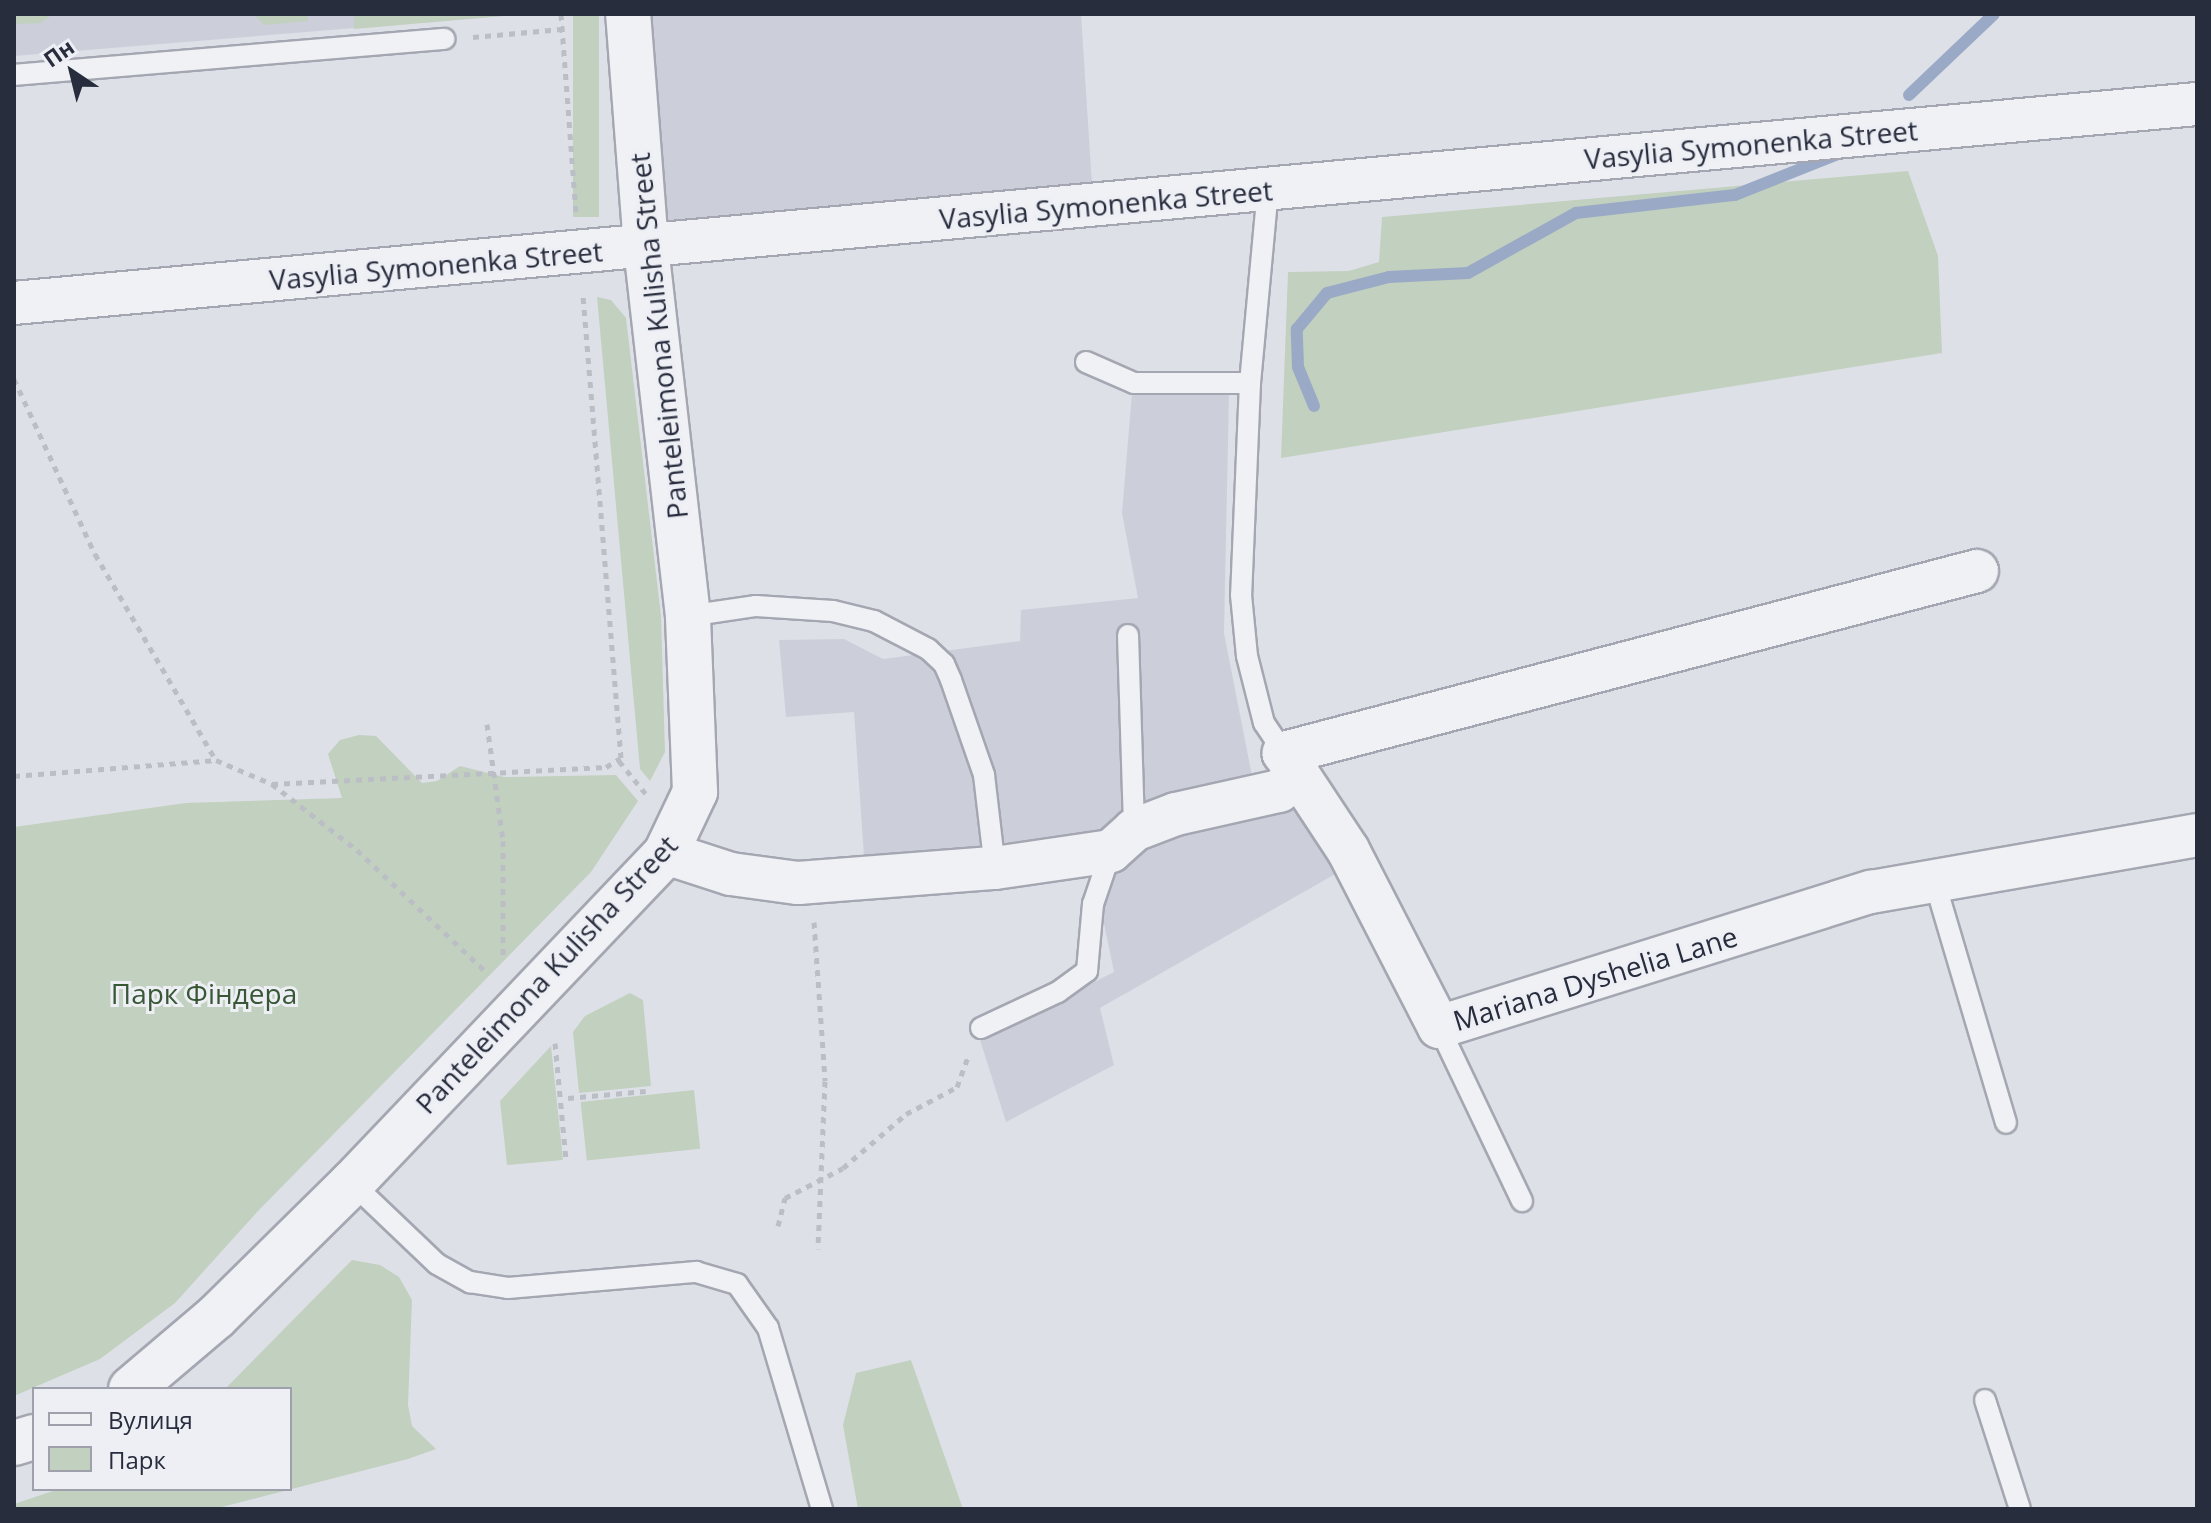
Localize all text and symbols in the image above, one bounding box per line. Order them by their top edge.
text: Пн [37,31,80,74]
north arrow [32,32,112,112]
street label: Vasylia Symonenka Street [1583,113,1919,175]
street label: Panteleimona Kulisha Street [622,151,694,521]
street label: Vasylia Symonenka Street [938,173,1274,235]
street label: Vasylia Symonenka Street [268,234,604,296]
street label: Panteleimona Kulisha Street [408,828,684,1120]
street label: Mariana Dyshelia Lane [1449,919,1741,1037]
park label: Парк Фіндера [111,976,297,1010]
legend [32,1387,292,1491]
text: Вулиця [108,1403,193,1436]
text: Парк [108,1443,166,1476]

